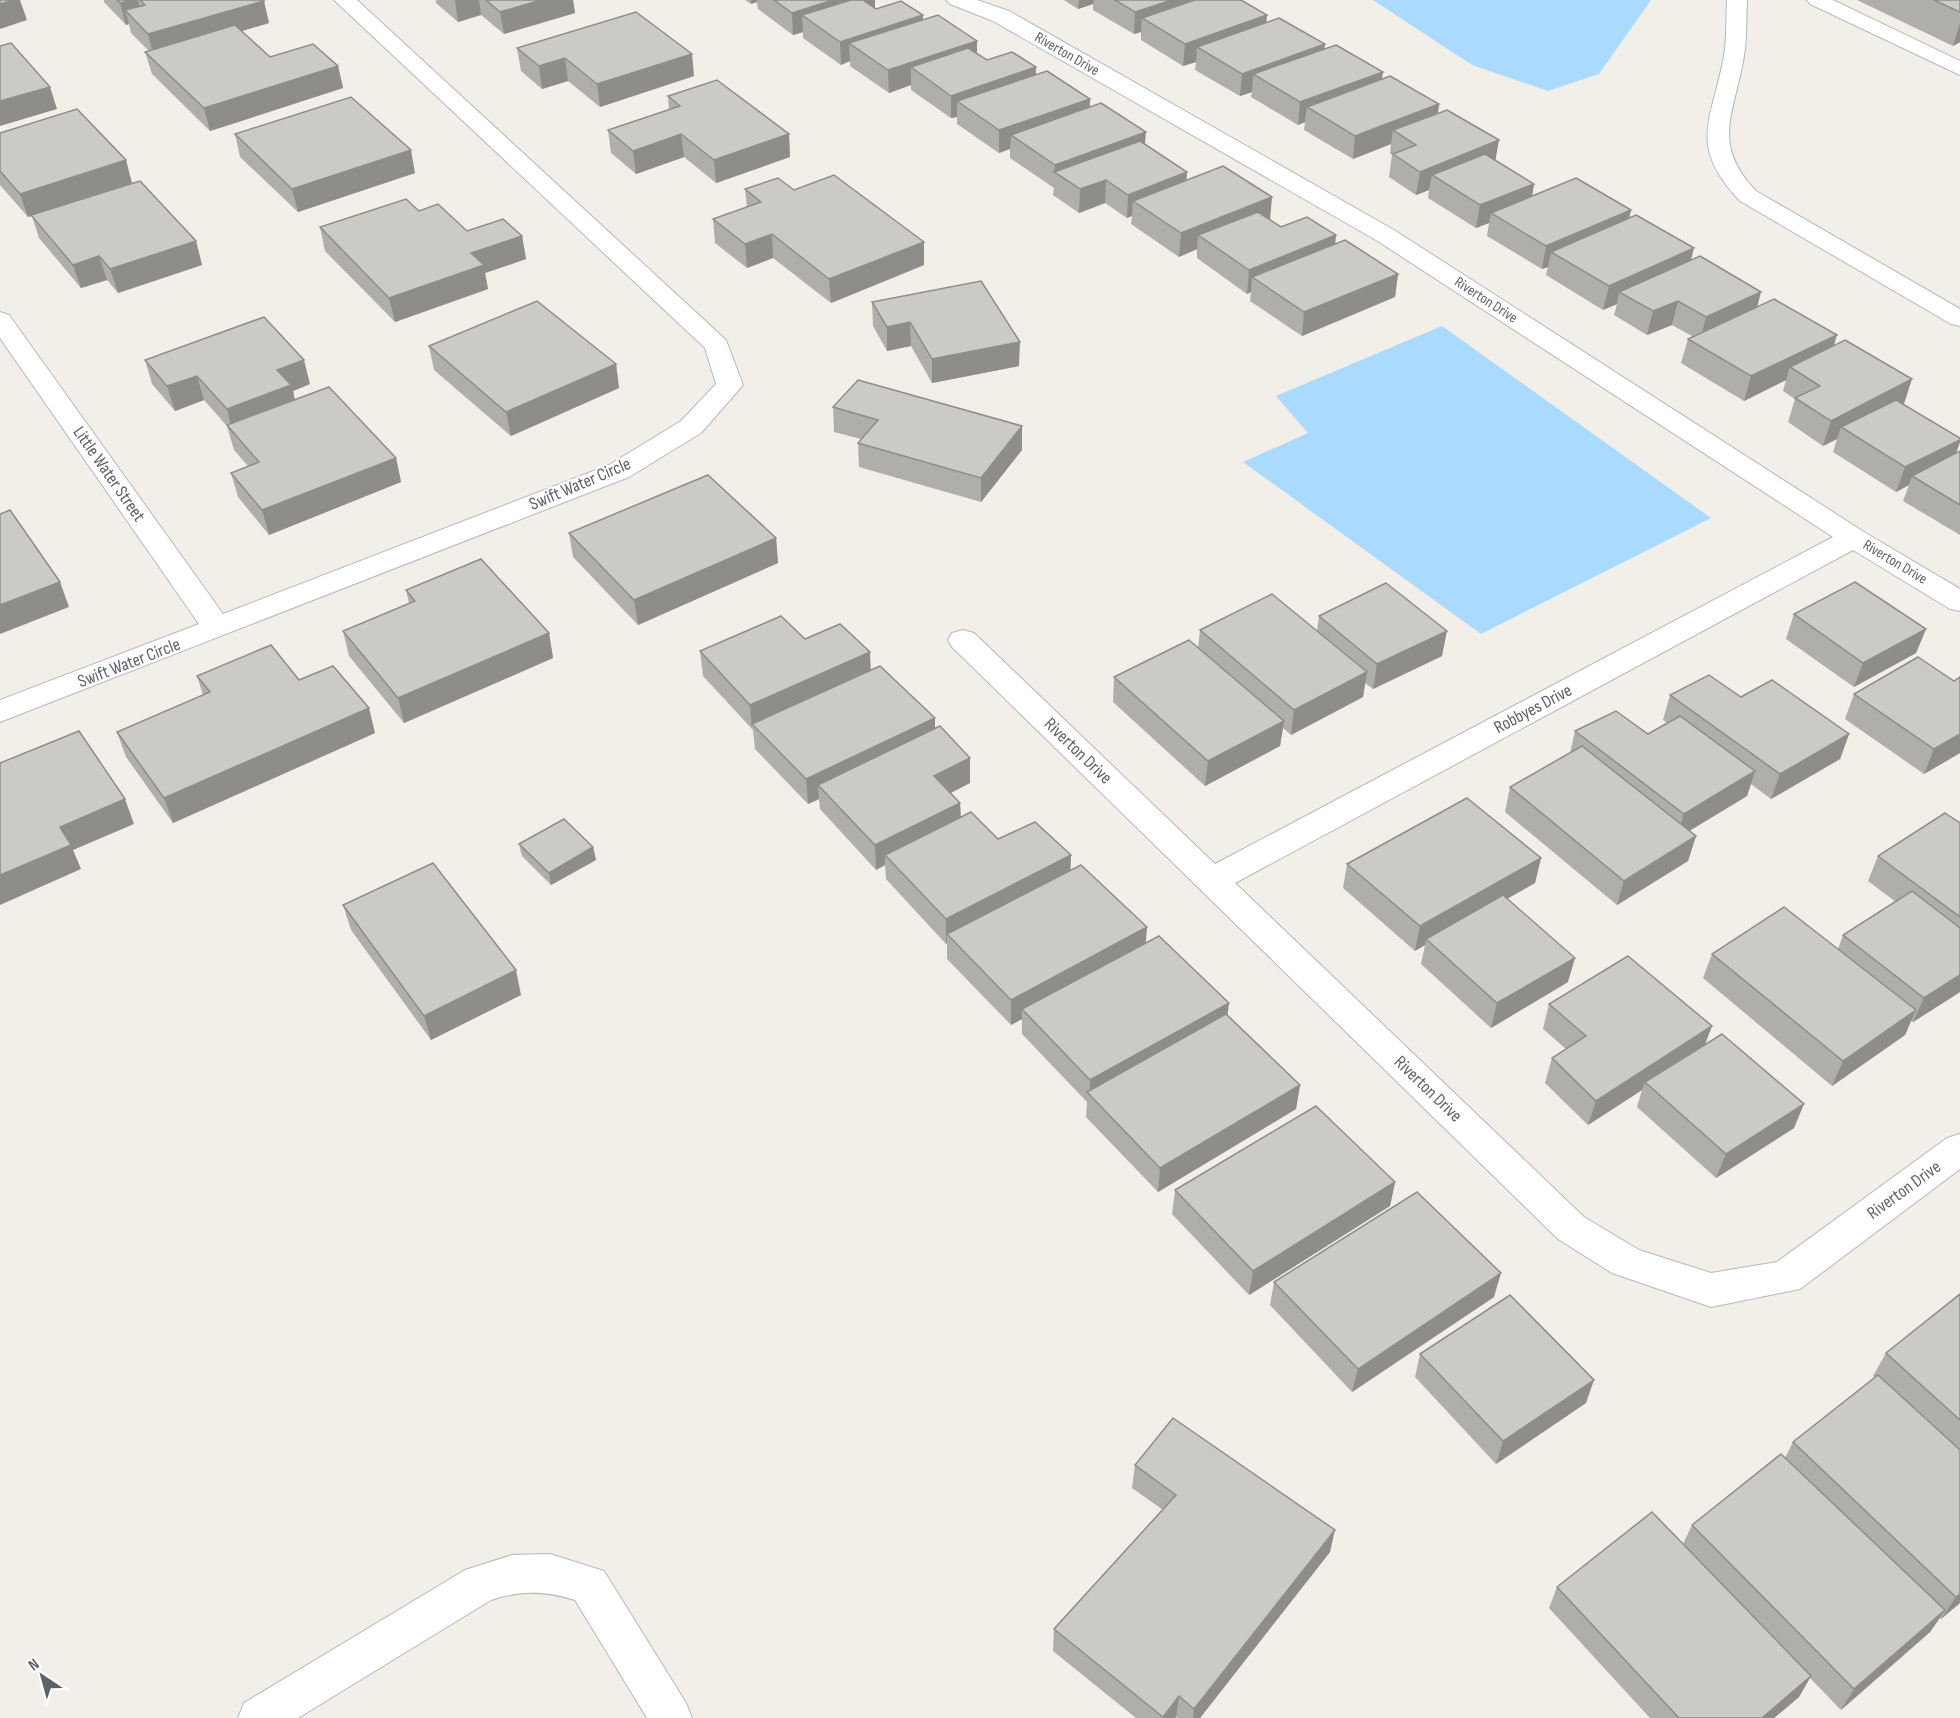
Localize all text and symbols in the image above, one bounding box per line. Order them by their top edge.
street label: Riverton Drive [1031,28,1103,80]
street label: Riverton Drive [1451,273,1521,327]
street label: Little Water Street [69,422,150,526]
street label: Swift Water Circle [526,453,634,515]
street label: Riverton Drive [1859,535,1931,589]
street label: Swift Water Circle [75,634,183,692]
street label: Robbyes Drive [1490,680,1576,738]
street label: Riverton Drive [1040,714,1116,788]
street label: Riverton Drive [1390,1052,1466,1126]
street label: Riverton Drive [1863,1156,1945,1224]
north arrow [12,1646,72,1706]
text: N [25,1655,43,1675]

